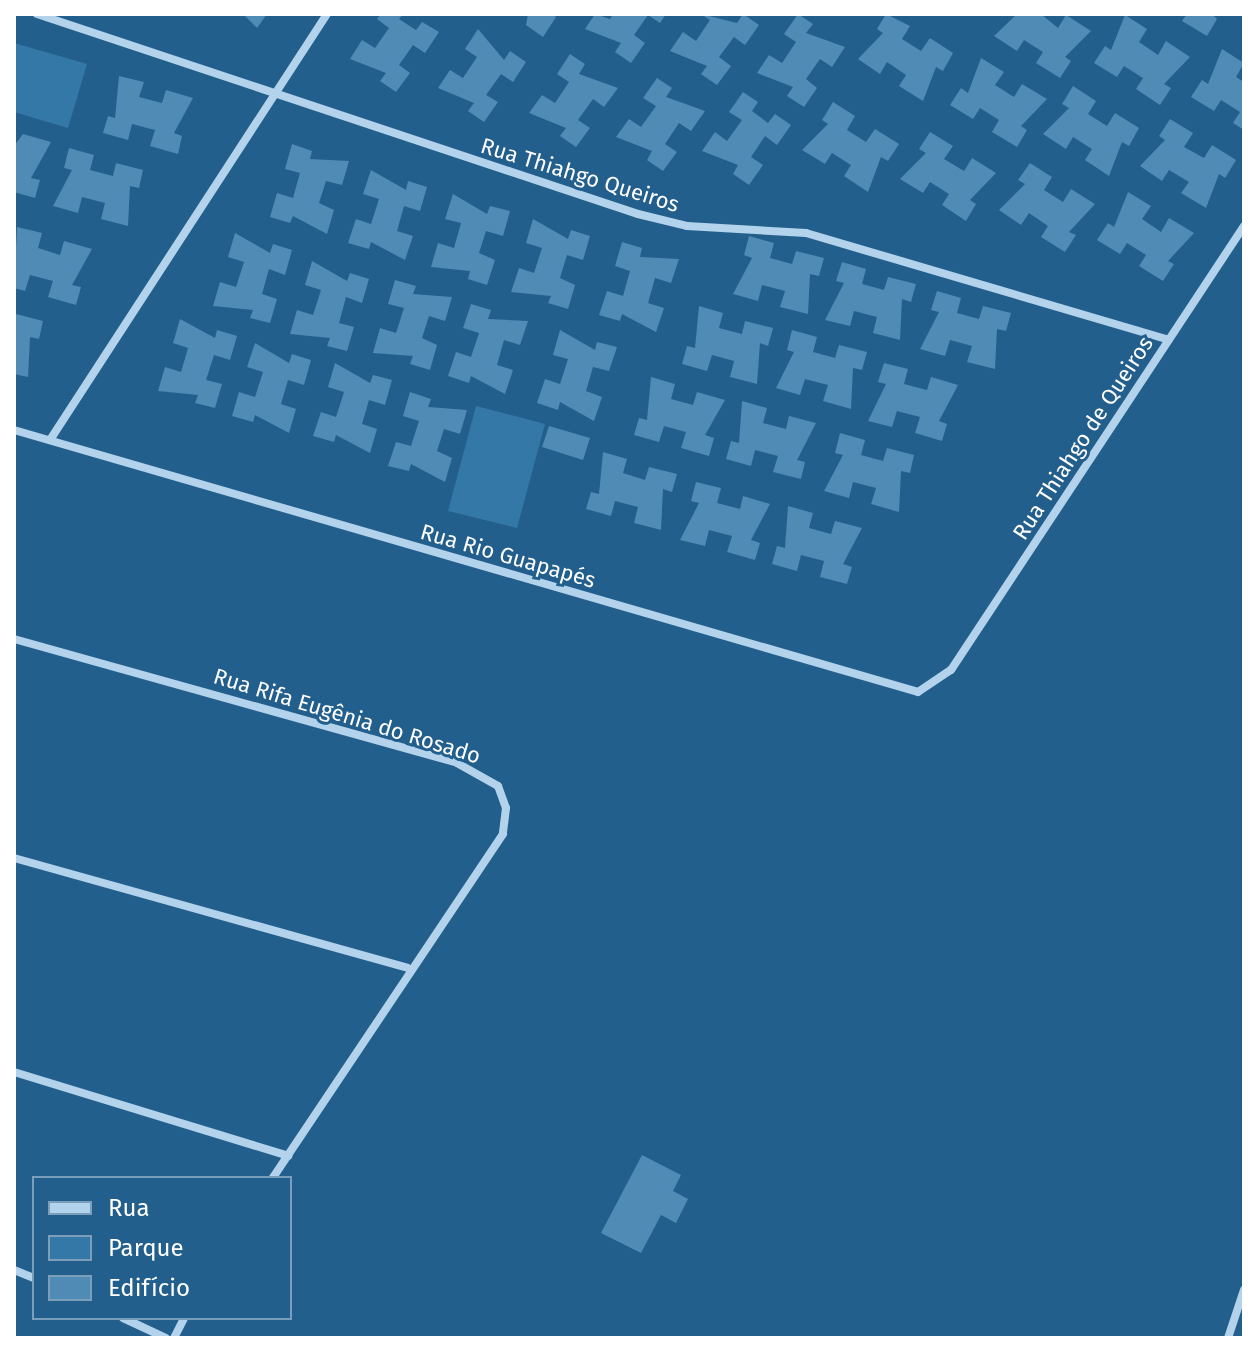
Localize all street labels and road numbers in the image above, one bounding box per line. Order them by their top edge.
street label: Rua Thiahgo Queiros [478,132,682,218]
street label: Rua Thiahgo de Queiros [1007,331,1159,545]
street label: Rua Rio Guapapés [417,518,599,594]
street label: Rua Rifa Eugênia do Rosado [210,663,484,769]

